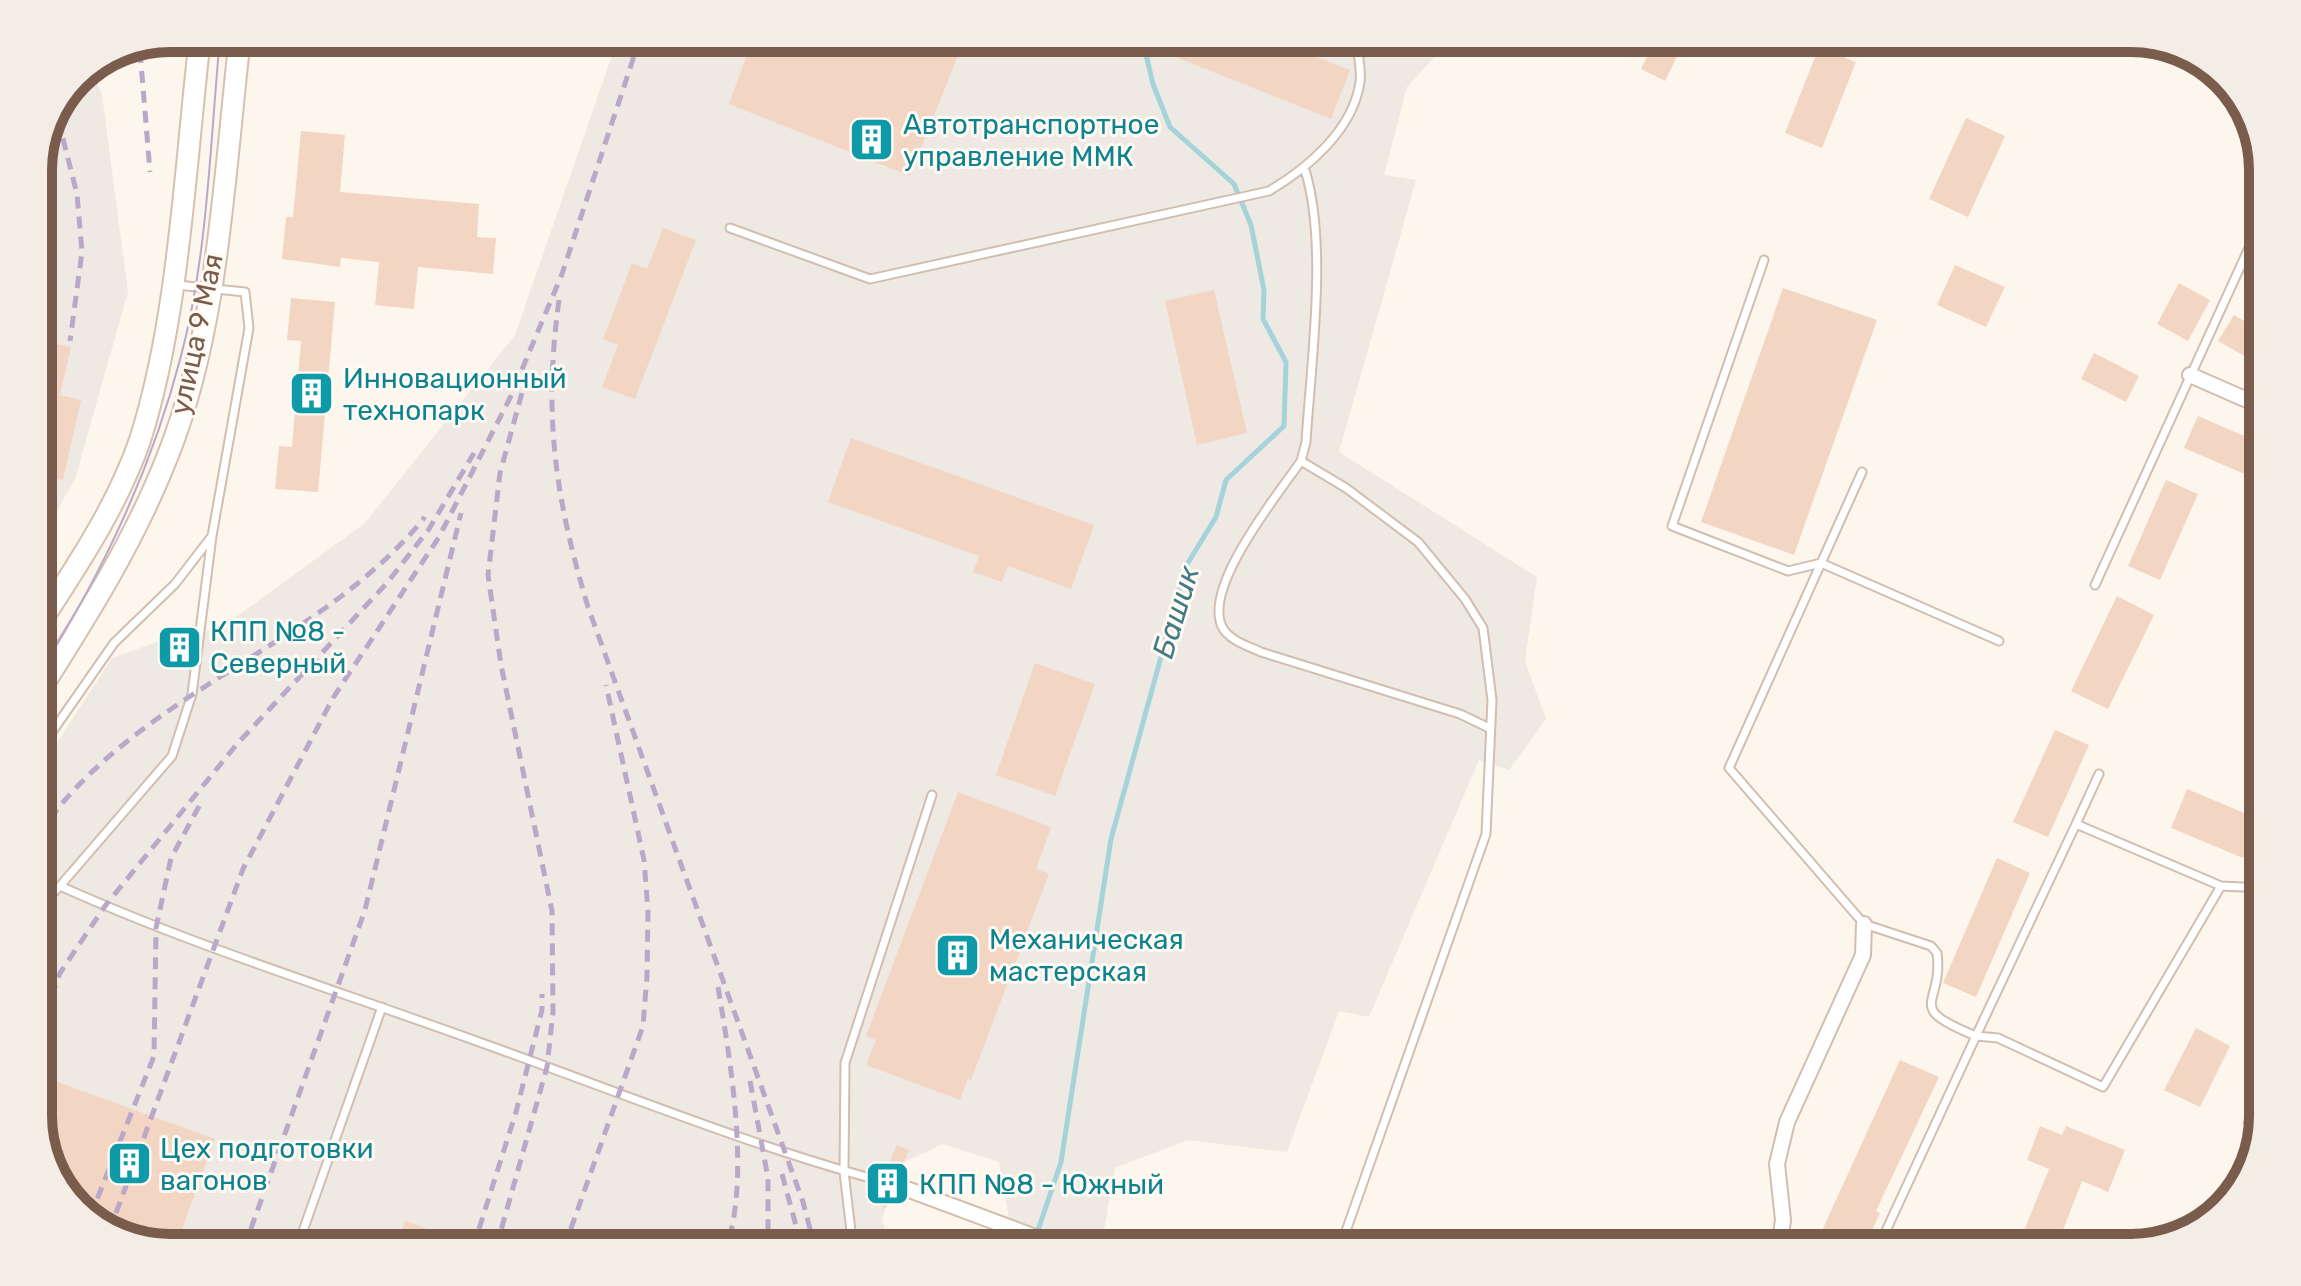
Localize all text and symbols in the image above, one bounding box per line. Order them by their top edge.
place label: Автотранспортное управление ММК [903,108,1159,173]
building icon: Автотранспортное управление ММК [848,116,896,164]
street label: улица 9 Мая [163,251,230,418]
place label: Инновационный технопарк [343,362,567,427]
building icon: Инновационный технопарк [288,370,336,418]
water label: Башик [1145,561,1207,662]
place label: КПП №8 - Северный [210,615,346,680]
building icon: КПП №8 - Северный [155,623,203,671]
place label: Механическая мастерская [989,923,1184,988]
building icon: Механическая мастерская [934,931,982,979]
place label: Цех подготовки вагонов [160,1132,374,1197]
building icon: Цех подготовки вагонов [105,1140,153,1188]
building icon: КПП №8 - Южный [864,1160,912,1208]
place label: КПП №8 - Южный [919,1168,1164,1201]

